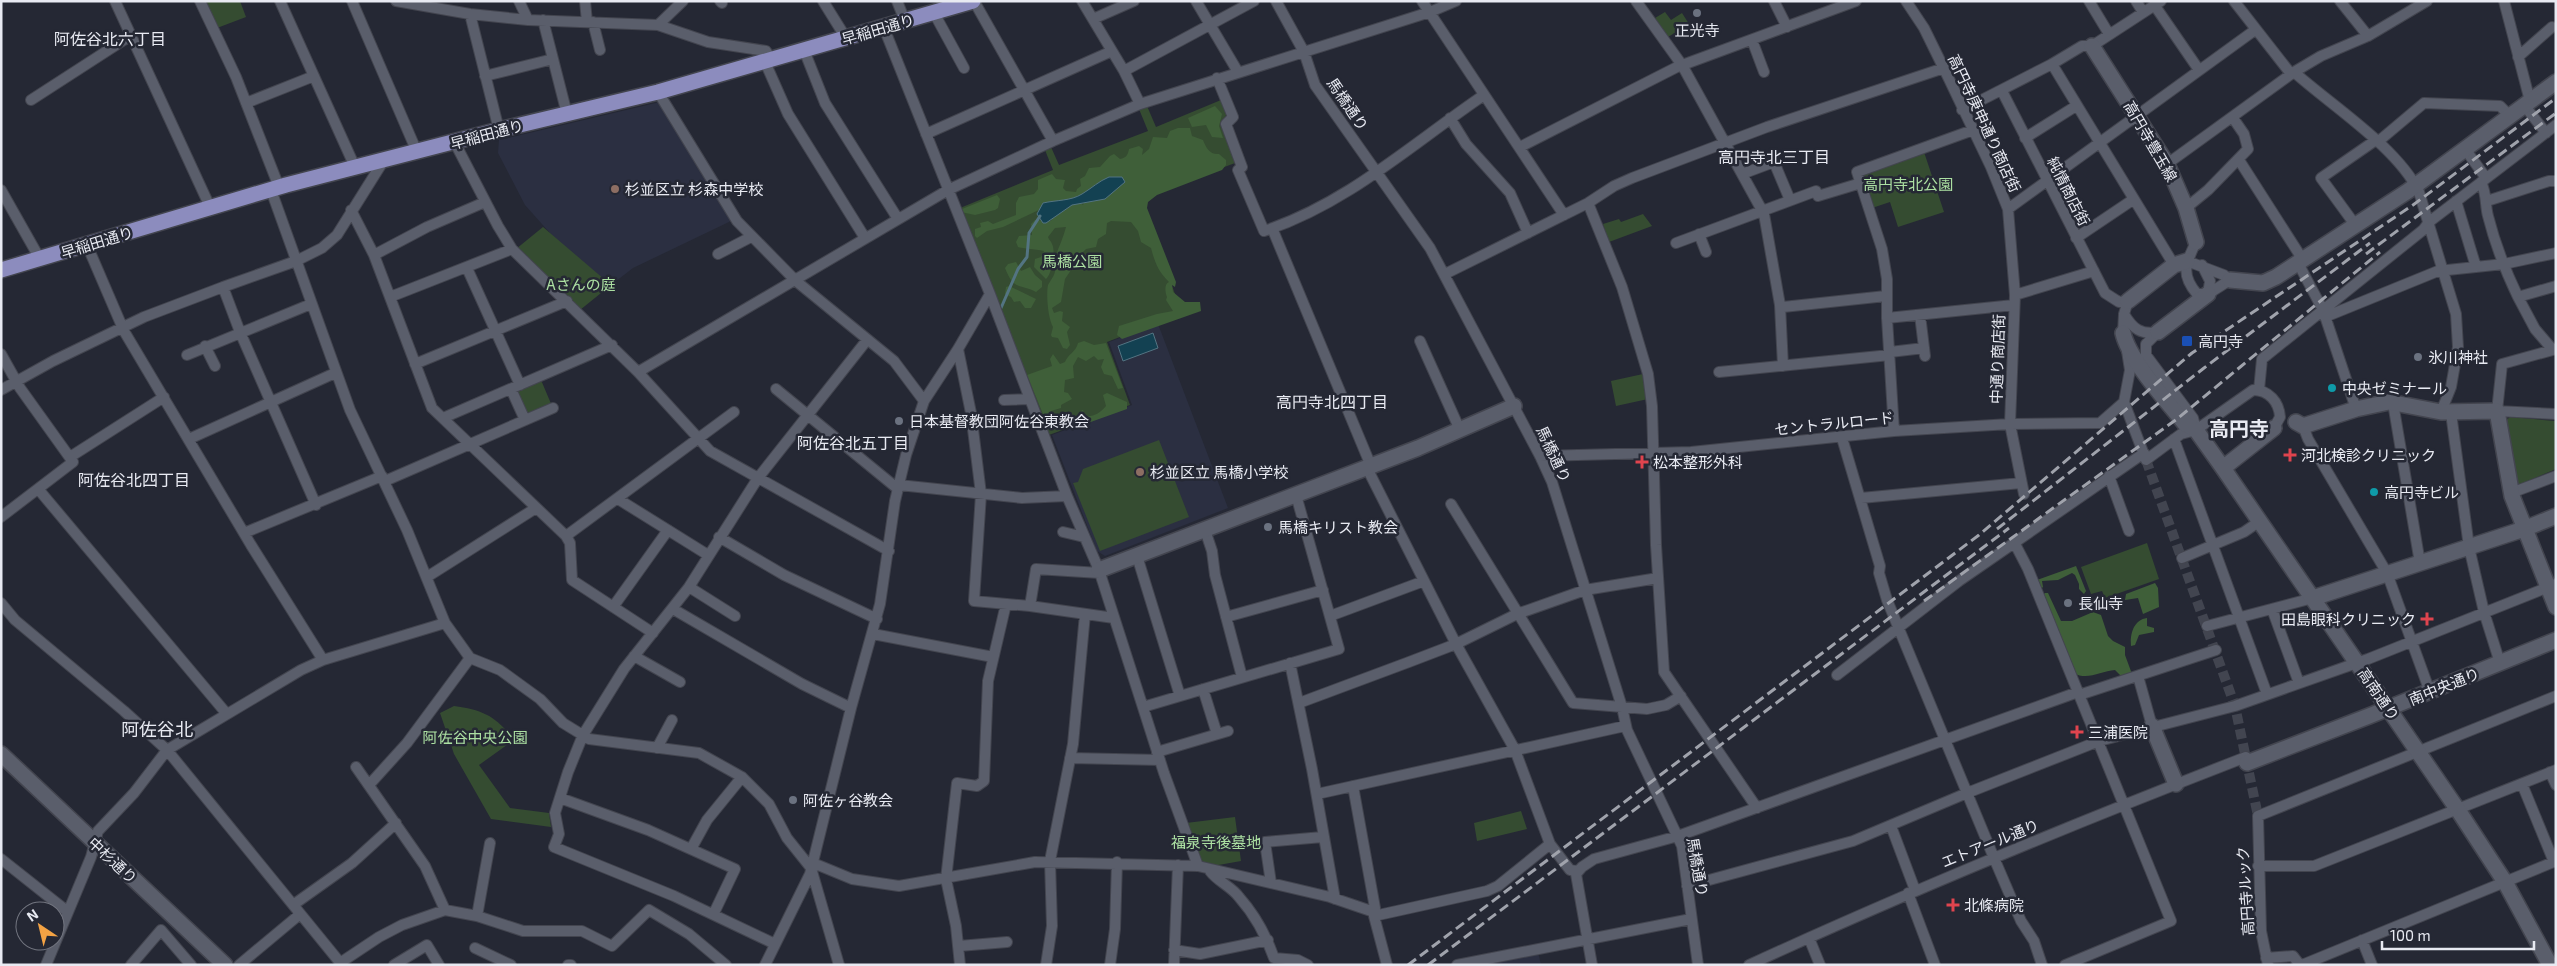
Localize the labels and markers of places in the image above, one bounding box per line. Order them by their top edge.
marker: 正光寺 [1691,7,1703,19]
place label: 正光寺 [1674,21,1720,39]
place label: 杉並区立 杉森中学校 [625,180,763,198]
marker: 杉並区立 杉森中学校 [609,183,621,195]
place label: 高円寺 [2198,332,2243,350]
marker: 高円寺 [2180,334,2194,348]
place label: 氷川神社 [2428,348,2488,366]
marker: 氷川神社 [2412,351,2424,363]
place label: 中央ゼミナール [2342,379,2447,397]
marker: 中央ゼミナール [2326,382,2338,394]
place label: 日本基督教団阿佐谷東教会 [909,412,1089,430]
marker: 日本基督教団阿佐谷東教会 [893,415,905,427]
place label: 河北検診クリニック [2301,446,2436,464]
marker: 河北検診クリニック [2283,448,2297,462]
place label: 松本整形外科 [1653,453,1743,471]
marker: 松本整形外科 [1635,455,1649,469]
place label: 杉並区立 馬橋小学校 [1150,463,1288,481]
marker: 杉並区立 馬橋小学校 [1134,466,1146,478]
place label: 高円寺ビル [2384,483,2459,501]
marker: 高円寺ビル [2368,486,2380,498]
place label: 馬橋キリスト教会 [1278,518,1398,536]
marker: 馬橋キリスト教会 [1262,521,1274,533]
place label: 長仙寺 [2078,594,2123,612]
marker: 長仙寺 [2062,597,2074,609]
place label: 田島眼科クリニック [2281,610,2416,628]
marker: 田島眼科クリニック [2420,612,2434,626]
place label: 三浦医院 [2088,723,2148,741]
marker: 三浦医院 [2070,725,2084,739]
place label: 阿佐ヶ谷教会 [803,791,893,809]
marker: 阿佐ヶ谷教会 [787,794,799,806]
place label: 北條病院 [1964,896,2024,914]
marker: 北條病院 [1946,898,1960,912]

